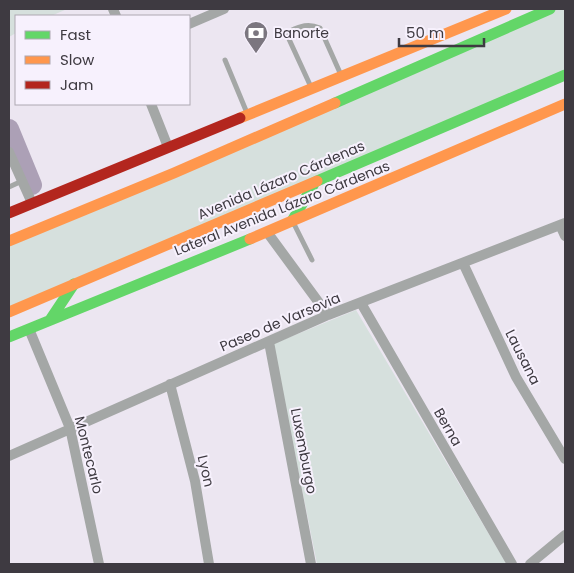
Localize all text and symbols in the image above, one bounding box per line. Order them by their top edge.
legend [15,15,190,105]
scale bar [399,15,484,47]
bank icon: Banorte [243,20,269,54]
text: 50 m [406,22,444,43]
place label: Banorte [274,23,329,43]
text: Fast [60,24,91,45]
text: Slow [60,49,95,70]
text: Jam [60,74,94,95]
street label: Avenida Lázaro Cárdenas [194,136,368,224]
street label: Lateral Avenida Lázaro Cárdenas [171,155,393,261]
street label: Paseo de Varsovia [217,288,343,356]
street label: Lausana [501,326,545,388]
street label: Berna [429,404,467,450]
street label: Luxemburgo [286,406,322,496]
street label: Montecarlo [70,414,108,496]
street label: Lyon [193,453,219,489]

